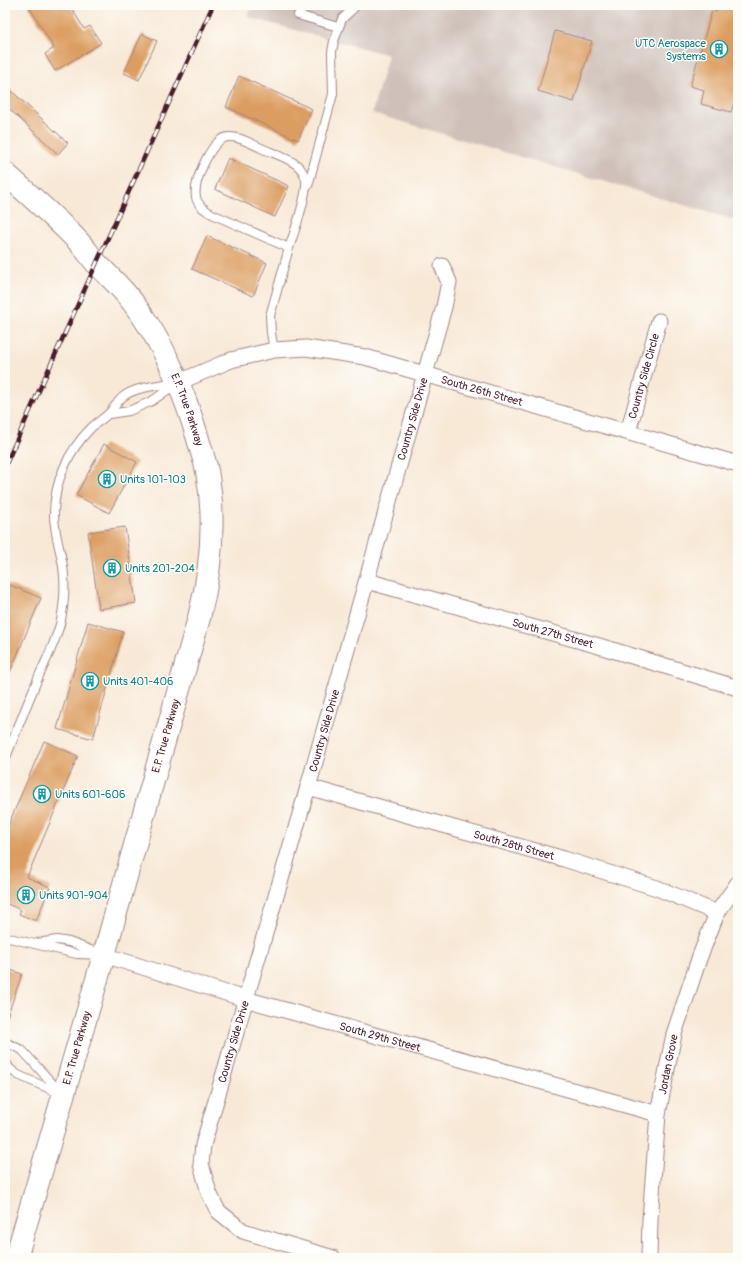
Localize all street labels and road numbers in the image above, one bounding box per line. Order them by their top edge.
street label: Country Side Circle [626,331,662,420]
street label: E.P. True Parkway [169,371,206,448]
street label: South 26th Street [440,373,525,409]
street label: Country Side Drive [394,376,430,462]
street label: South 27th Street [511,616,595,651]
street label: Country Side Drive [306,687,342,773]
street label: E.P. True Parkway [149,697,183,774]
street label: South 28th Street [472,827,556,863]
street label: Country Side Drive [215,998,252,1084]
street label: E.P. True Parkway [60,1009,94,1086]
street label: South 29th Street [338,1019,423,1054]
street label: Jordan Grove [656,1033,680,1096]

